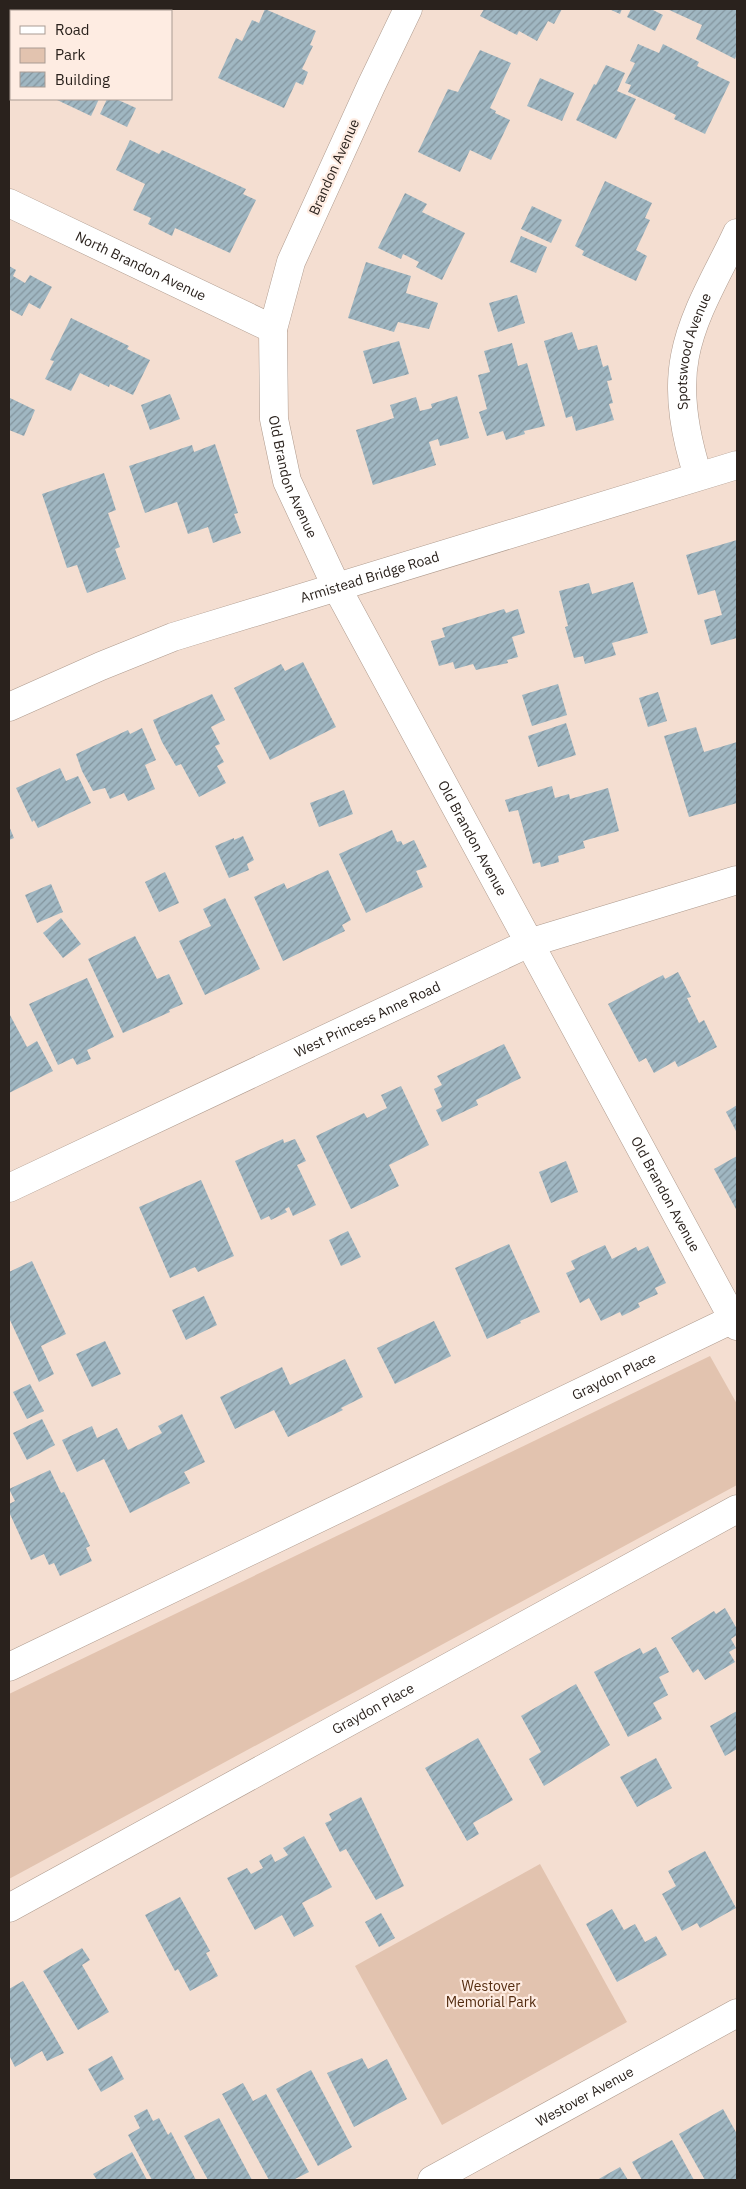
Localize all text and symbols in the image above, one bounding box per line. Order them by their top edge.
legend [10,10,172,100]
text: Road [55,20,90,39]
text: Park [55,45,85,64]
text: Building [55,70,110,89]
street label: Brandon Avenue [305,116,363,218]
street label: North Brandon Avenue [72,227,209,305]
street label: Spotswood Avenue [673,290,715,411]
street label: Old Brandon Avenue [264,414,321,541]
street label: Armistead Bridge Road [298,547,441,607]
street label: Old Brandon Avenue [434,777,511,899]
street label: West Princess Anne Road [291,977,443,1061]
street label: Old Brandon Avenue [627,1133,704,1255]
street label: Graydon Place [569,1348,659,1404]
street label: Graydon Place [329,1679,417,1738]
park label: Westover Memorial Park [446,1977,537,2011]
street label: Westover Avenue [533,2062,637,2130]

